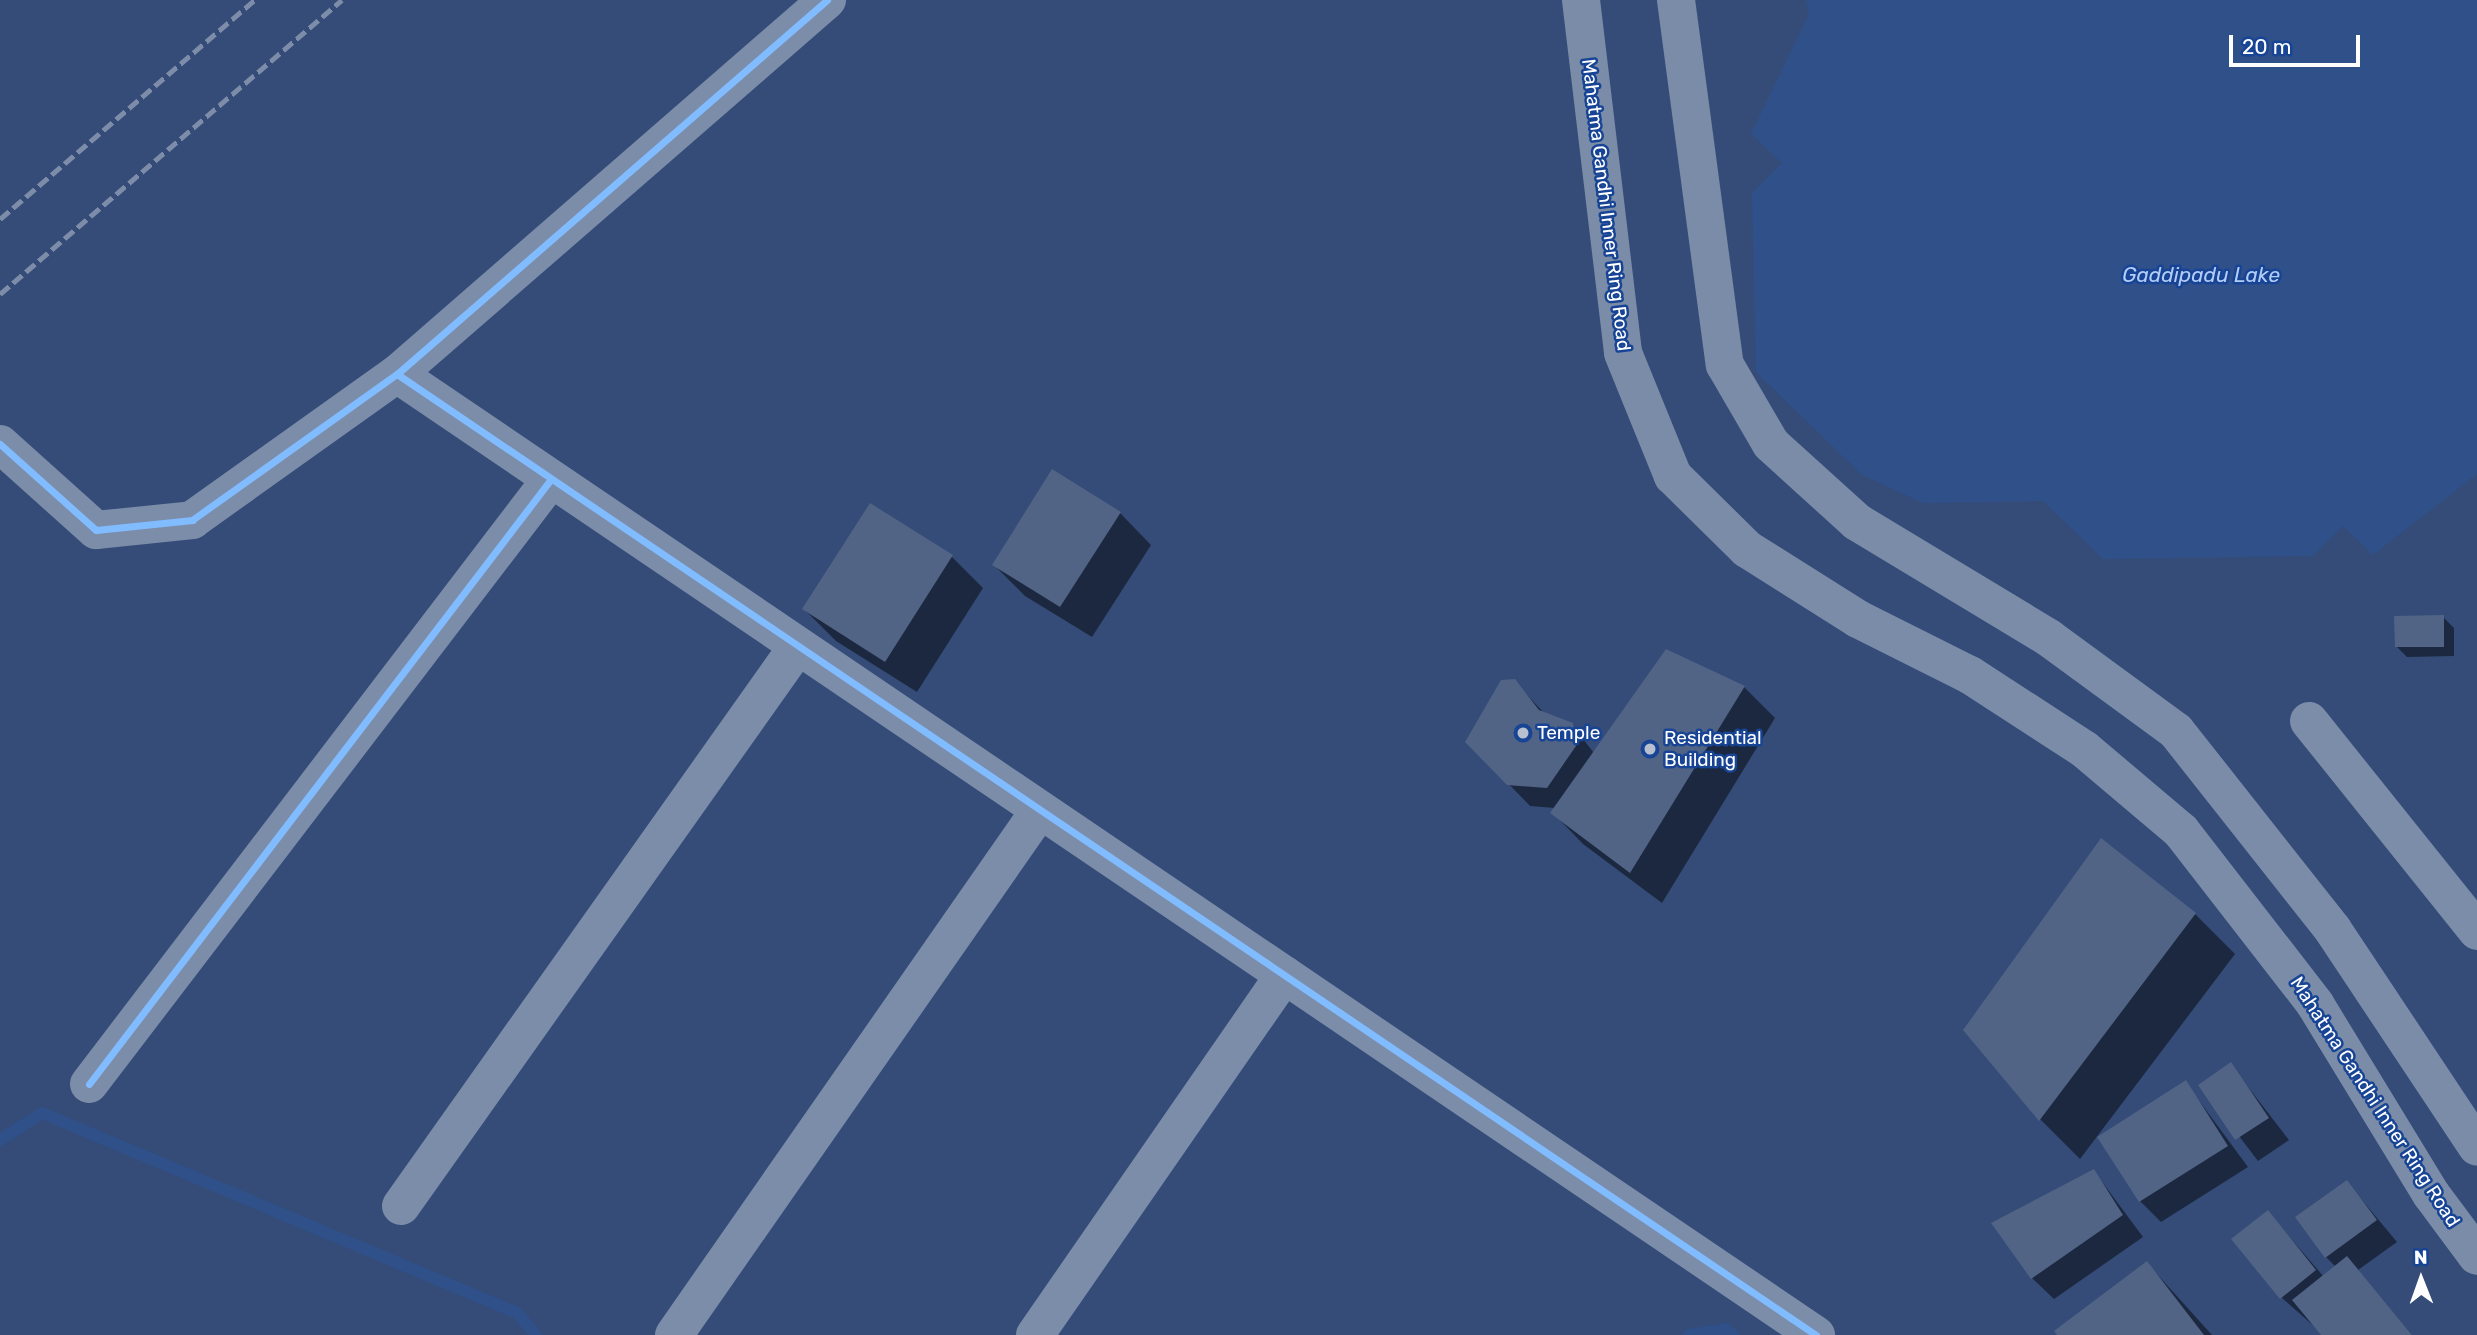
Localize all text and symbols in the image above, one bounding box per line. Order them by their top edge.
scale bar [2232,21,2363,65]
text: 20 m [2242,34,2291,59]
street label: Mahatma Gandhi Inner Ring Road [1577,58,1635,352]
water label: Gaddipadu Lake [2122,262,2280,288]
place label: Temple [1537,722,1600,744]
marker: Temple [1515,725,1531,741]
place label: Residential Building [1664,727,1762,771]
marker: Residential Building [1642,741,1658,757]
street label: Mahatma Gandhi Inner Ring Road [2285,972,2465,1232]
north arrow [2386,1244,2456,1314]
text: N [2414,1246,2428,1269]

